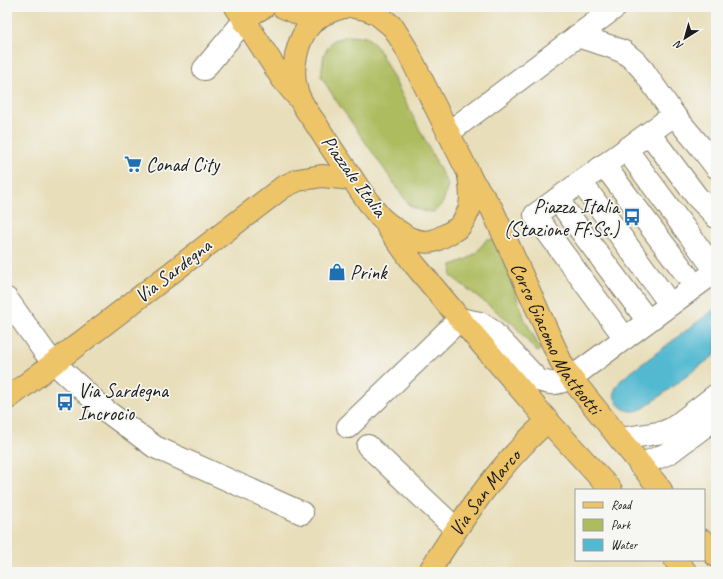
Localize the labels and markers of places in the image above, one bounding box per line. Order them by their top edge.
place label: Conad City [146,152,221,177]
supermarket icon: Conad City [123,154,143,174]
place label: Piazza Italia (Stazione Ff.Ss.) [504,194,621,242]
bus stop icon: Piazza Italia (Stazione Ff.Ss.) [622,207,642,227]
place label: Prink [350,260,388,285]
shop icon: Prink [327,262,347,282]
place label: Via Sardegna Incrocio [78,378,170,426]
bus stop icon: Via Sardegna Incrocio [55,392,75,412]

